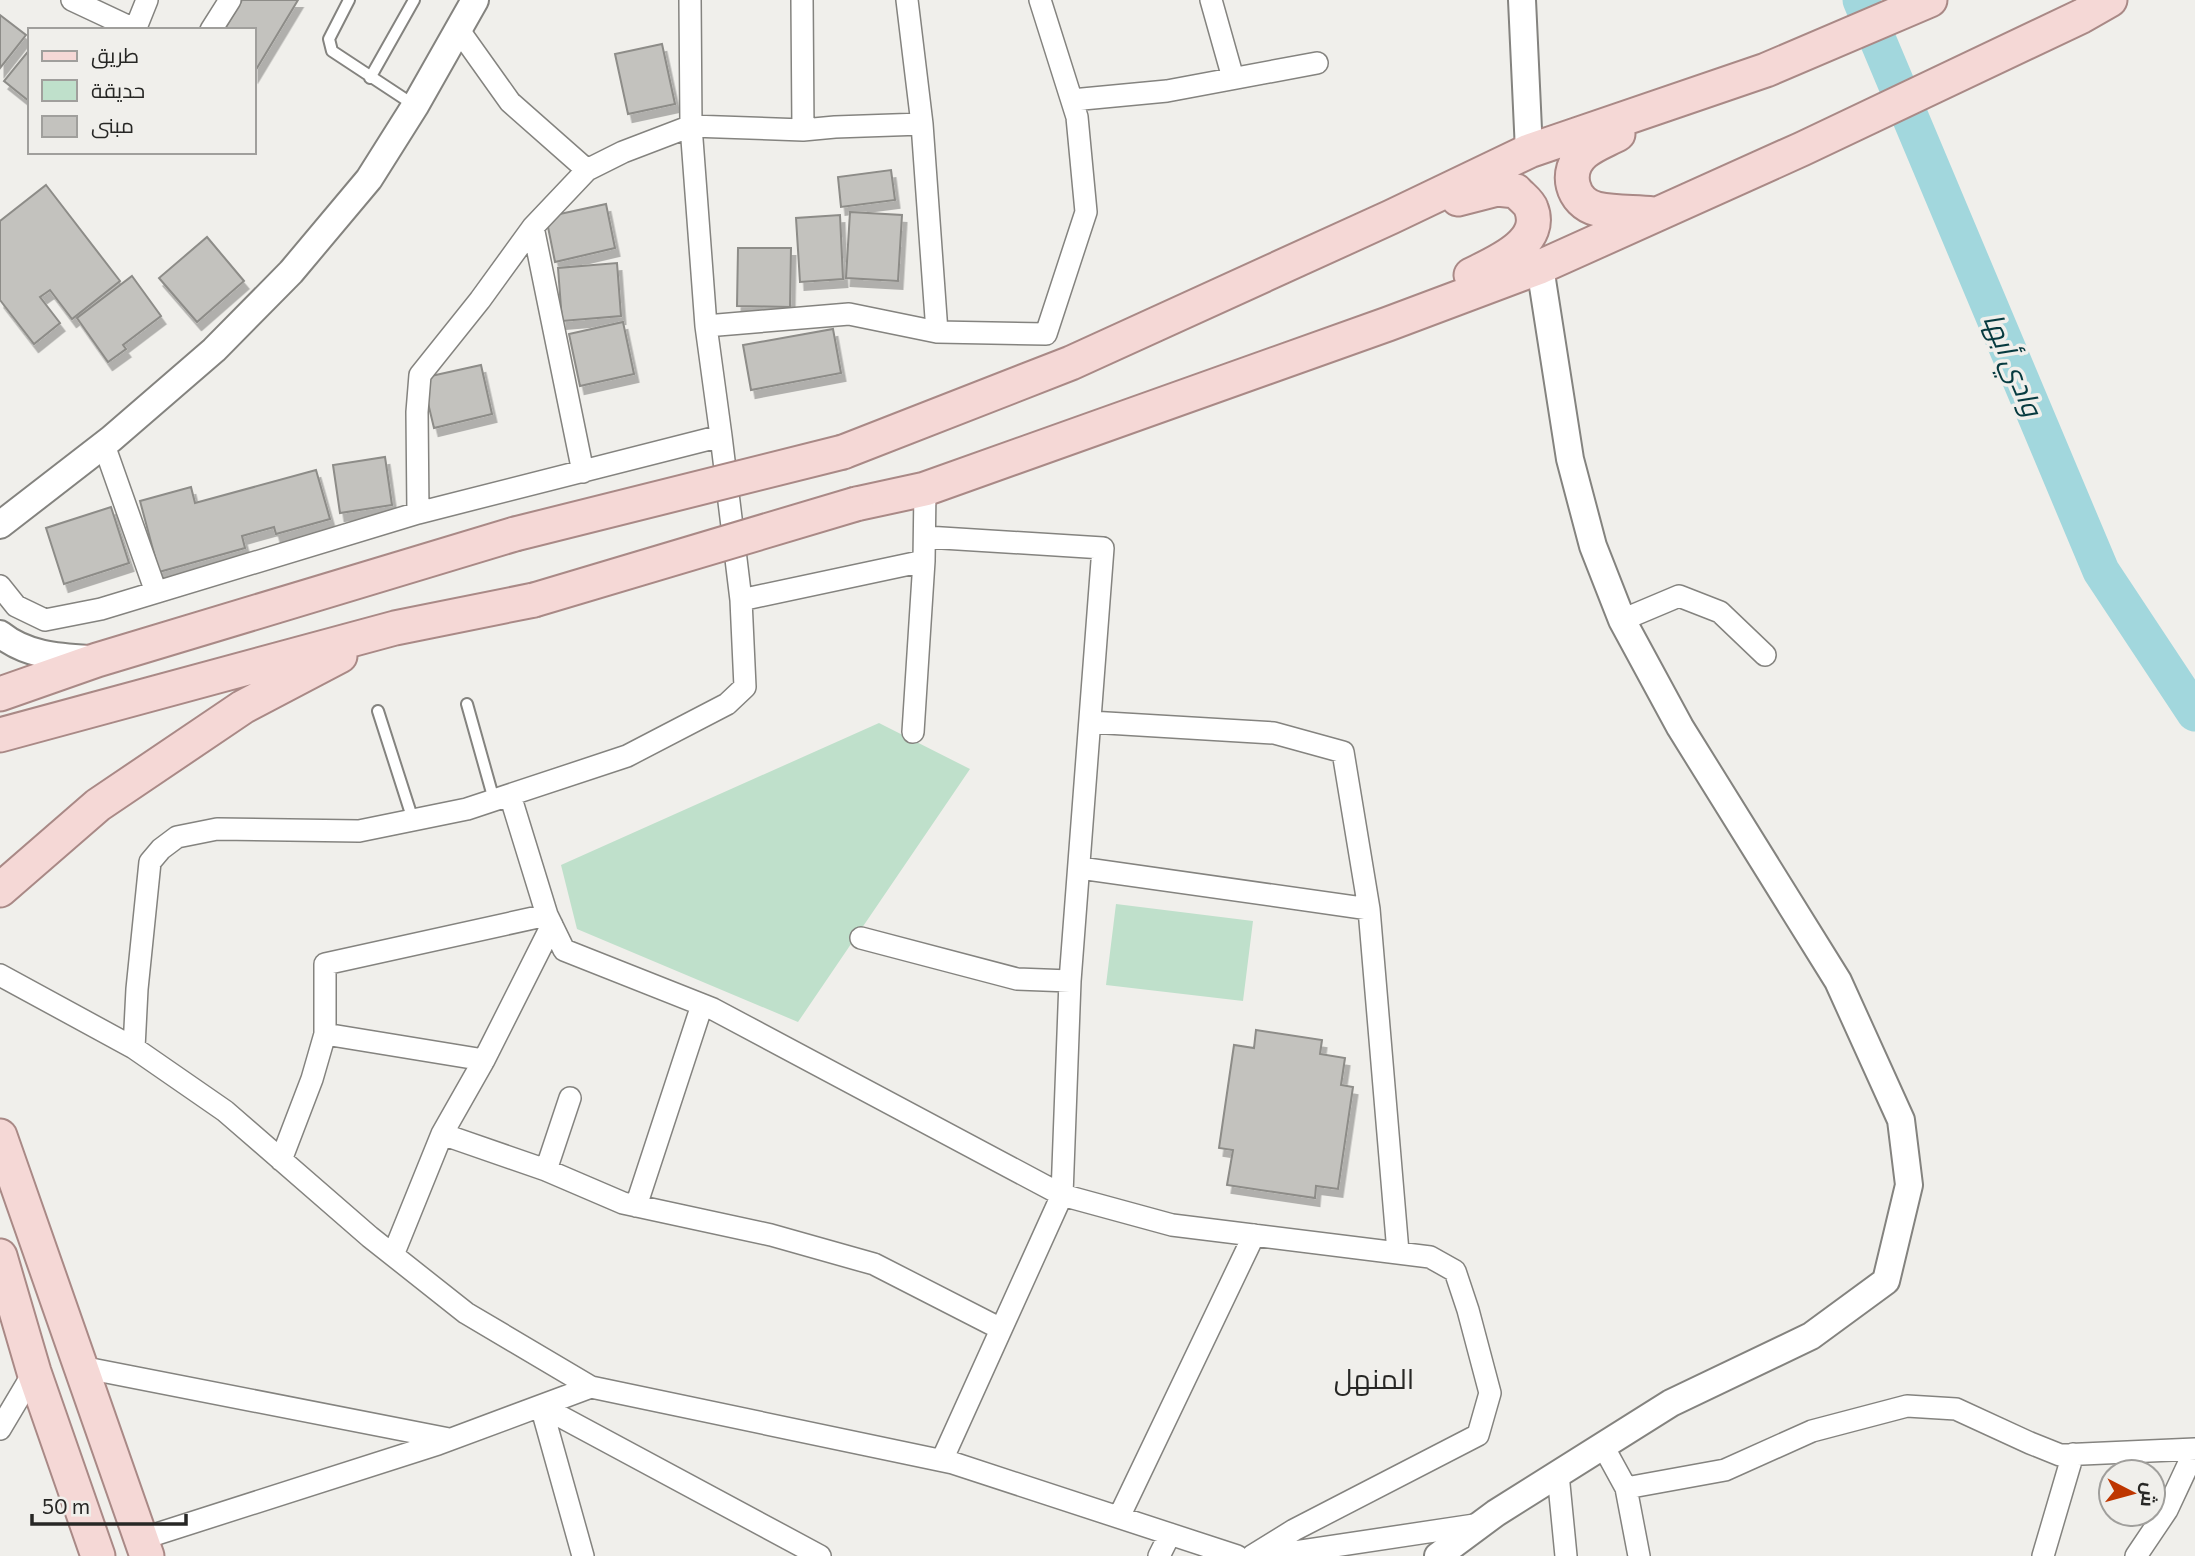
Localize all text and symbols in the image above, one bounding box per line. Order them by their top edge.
legend [28,28,256,154]
text: طريق [91,42,139,69]
text: حديقة [91,77,145,102]
text: مبنى [91,112,134,139]
water label: وادي أبها [1971,307,2052,425]
district label: المنهل [1334,1361,1414,1396]
north arrow [2097,1458,2167,1528]
text: ش [2136,1481,2162,1508]
scale bar [32,1482,186,1526]
text: 50 m [42,1493,90,1518]

